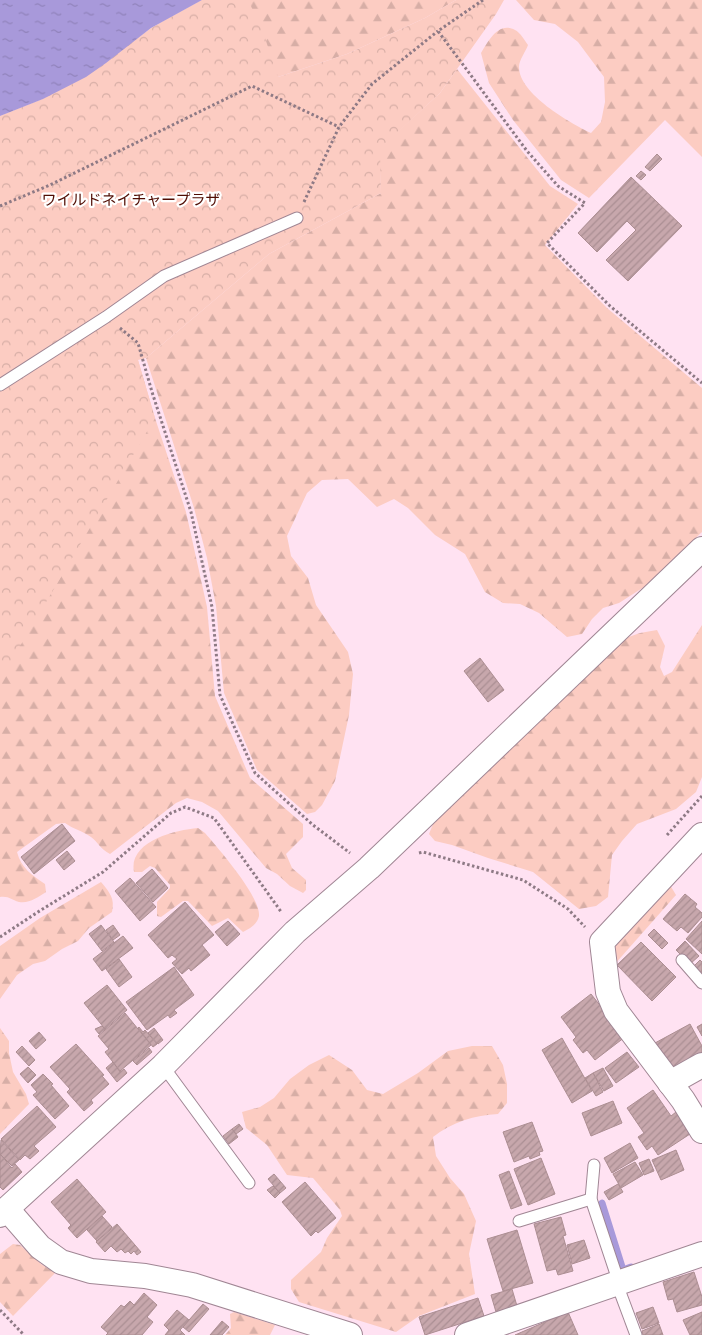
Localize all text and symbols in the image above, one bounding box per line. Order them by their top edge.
park label: ワイルドネイチャープラザ [42,191,220,209]

